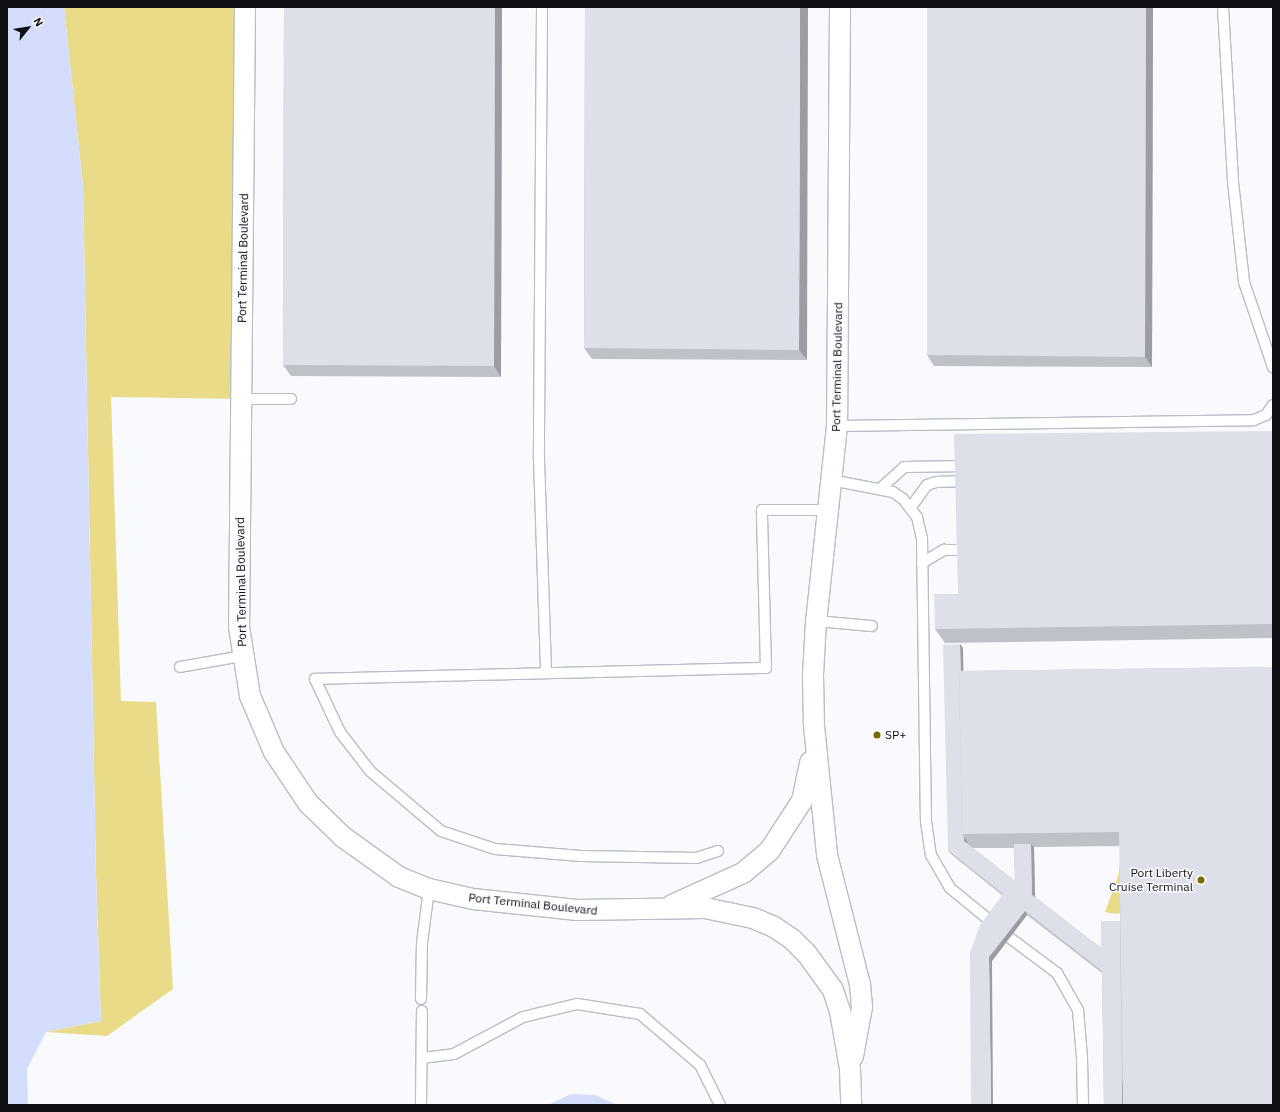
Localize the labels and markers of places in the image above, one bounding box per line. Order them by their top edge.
place label: SP+ [885,728,906,742]
marker: SP+ [872,730,882,740]
place label: Port Liberty Cruise Terminal [1109,866,1193,894]
marker: Port Liberty Cruise Terminal [1196,875,1206,885]

